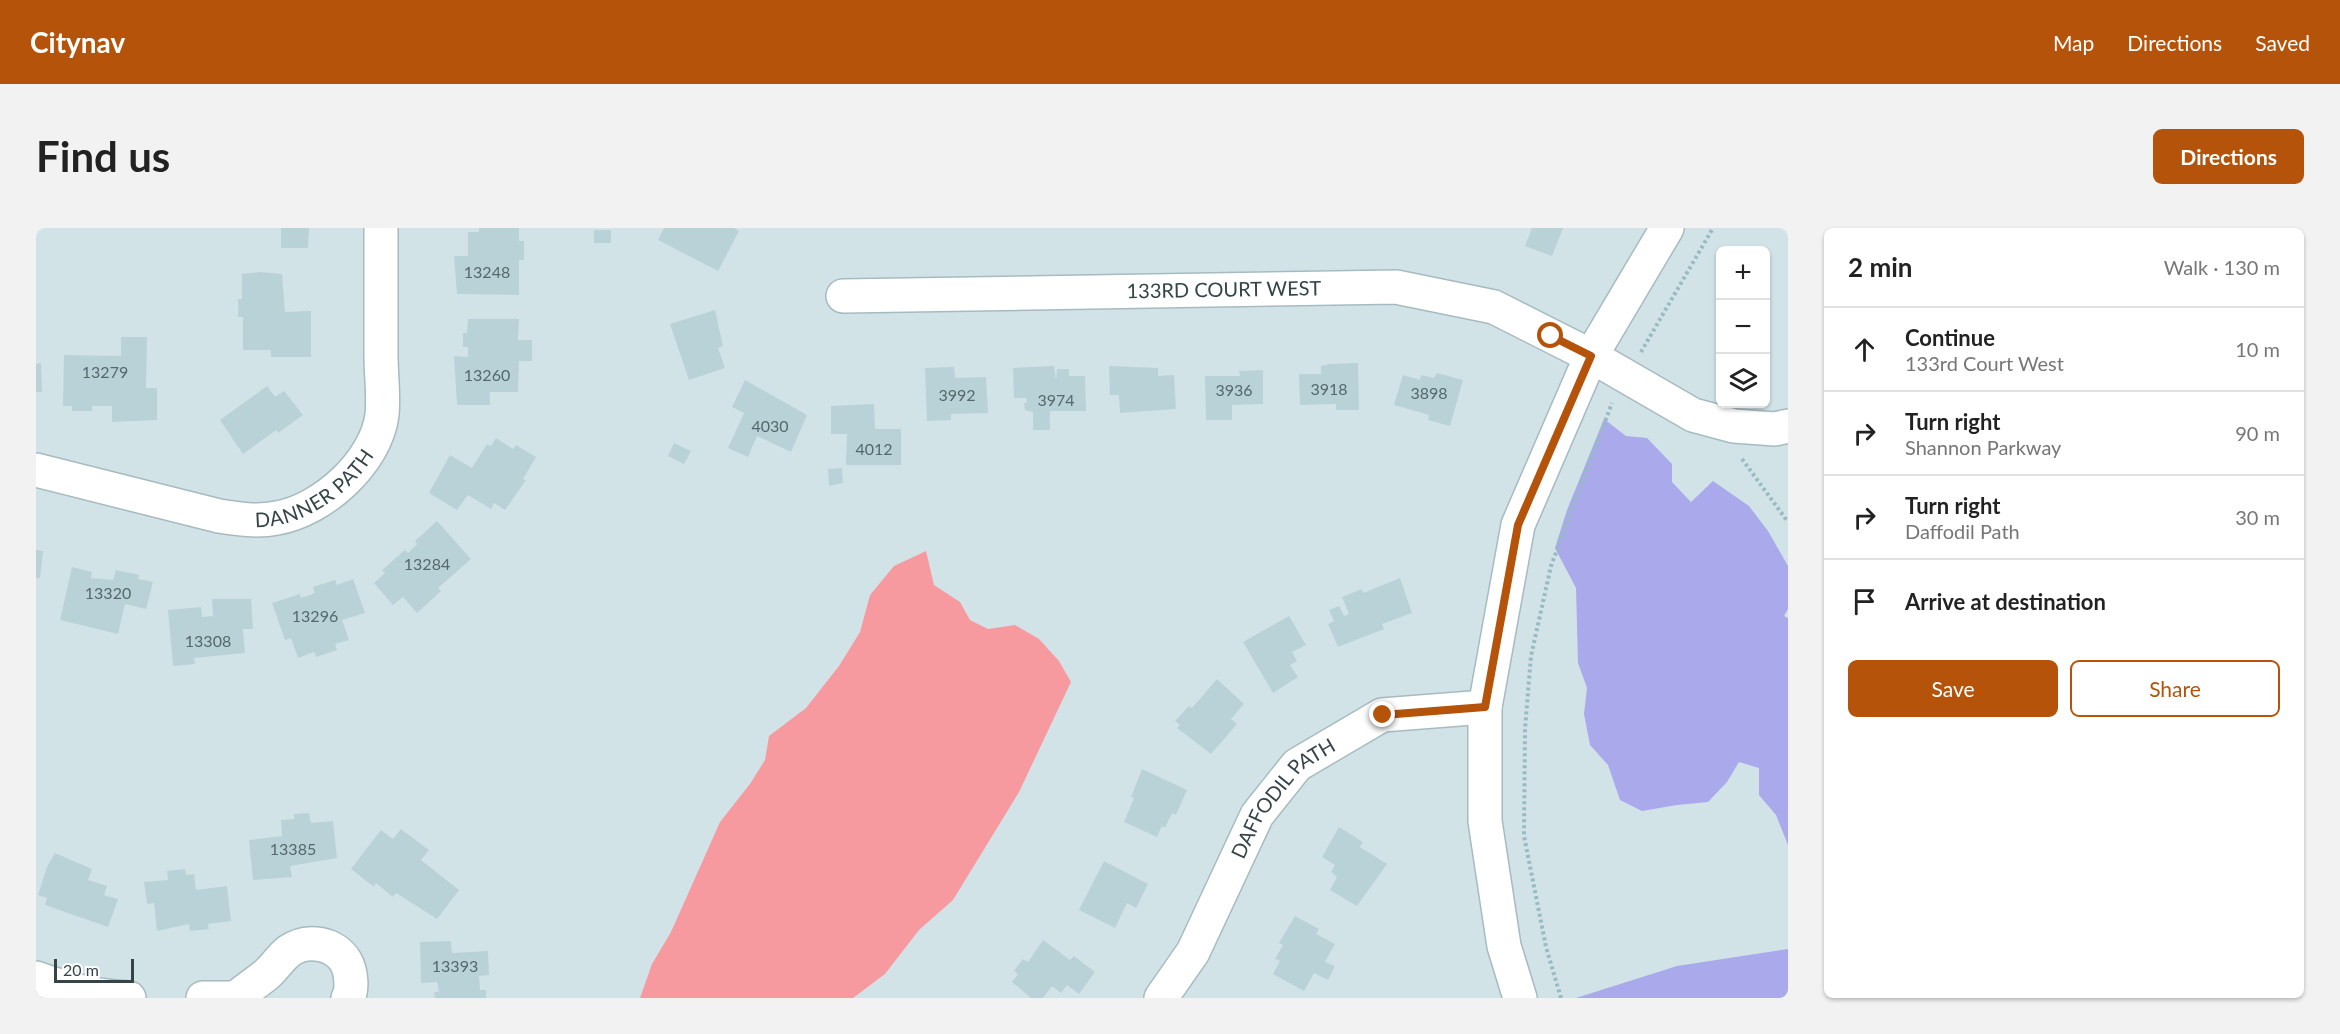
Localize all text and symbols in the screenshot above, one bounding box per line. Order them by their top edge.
text: Citynav [30,25,125,59]
text: Map [2053,30,2094,55]
text: Directions [2127,30,2222,55]
text: Saved [2255,30,2310,55]
button: Directions [2153,129,2304,184]
text: Find us [36,131,170,181]
map controls [1716,246,1770,408]
button: + [1716,246,1770,300]
text: 2 min [1848,251,1912,283]
text: Walk · 130 m [2164,255,2280,279]
house number: 13248 [464,262,510,281]
street label: 133RD COURT WEST [1126,275,1322,302]
button: − [1716,300,1770,354]
route start [1537,322,1563,348]
text: Continue [1905,324,1995,351]
icon: ahead [1848,333,1881,366]
text: 10 m [2235,337,2280,361]
text: 133rd Court West [1905,351,2064,375]
button: layers [1716,354,1770,408]
house number: 13279 [82,362,128,381]
house number: 13260 [464,365,510,384]
house number: 3918 [1310,379,1348,398]
house number: 3936 [1215,380,1253,399]
house number: 3898 [1410,383,1448,402]
house number: 3992 [938,385,976,404]
house number: 3974 [1037,390,1075,409]
text: Turn right [1905,408,2000,435]
house number: 4030 [751,416,789,435]
icon: right [1848,417,1881,450]
text: 90 m [2235,421,2280,445]
text: Shannon Parkway [1905,435,2061,459]
house number: 4012 [855,439,893,458]
street label: DANNER PATH [254,444,378,531]
text: Turn right [1905,492,2000,519]
icon: right [1848,501,1881,534]
text: 30 m [2235,505,2280,529]
text: Daffodil Path [1905,519,2020,543]
house number: 13284 [404,554,450,573]
house number: 13320 [85,583,131,602]
icon: arrive [1848,585,1881,618]
text: Arrive at destination [1905,588,2106,615]
house number: 13296 [292,606,338,625]
house number: 13308 [185,631,231,650]
button: Save [1848,660,2058,717]
button: Share [2070,660,2280,717]
route end [1369,701,1395,727]
street label: DAFFODIL PATH [1225,732,1339,862]
house number: 13385 [270,839,316,858]
scale bar [54,956,134,984]
house number: 13393 [432,956,478,975]
text: 20 m [63,960,99,979]

